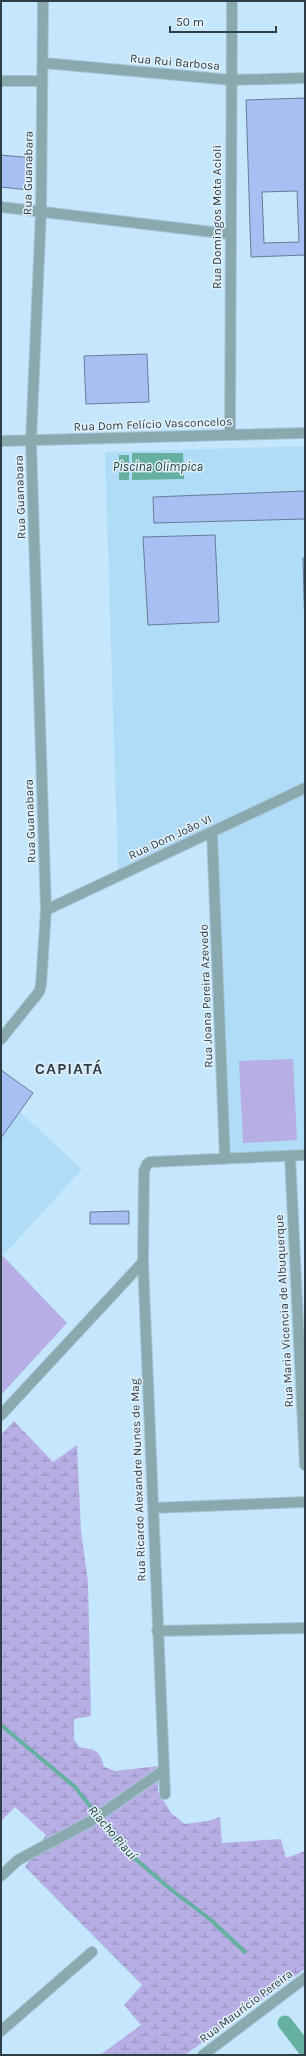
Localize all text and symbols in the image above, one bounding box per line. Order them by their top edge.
scale bar [170,8,276,34]
text: 50 m [176,15,204,29]
street label: Rua Rui Barbosa [130,51,220,73]
street label: Rua Guanabara [20,131,36,215]
street label: Rua Domingos Mota Acioli [210,145,224,289]
street label: Rua Dom Felício Vasconcelos [73,414,233,434]
street label: Rua Guanabara [12,455,28,539]
water label: Piscina Olimpica [113,459,204,474]
street label: Rua Guanabara [22,779,38,863]
street label: Rua Dom João VI [126,812,214,862]
street label: Rua Joana Pereira Azevedo [196,924,216,1068]
district label: CAPIATÁ [35,1059,103,1078]
street label: Rua Maria Vicencia de Albuquerque [272,1214,296,1408]
street label: Rua Ricardo Alexandre Nunes de Mag [127,1378,149,1582]
water label: Riacho Piauí [85,1802,141,1864]
street label: Rua Maurício Pereira [197,1966,295,2046]

